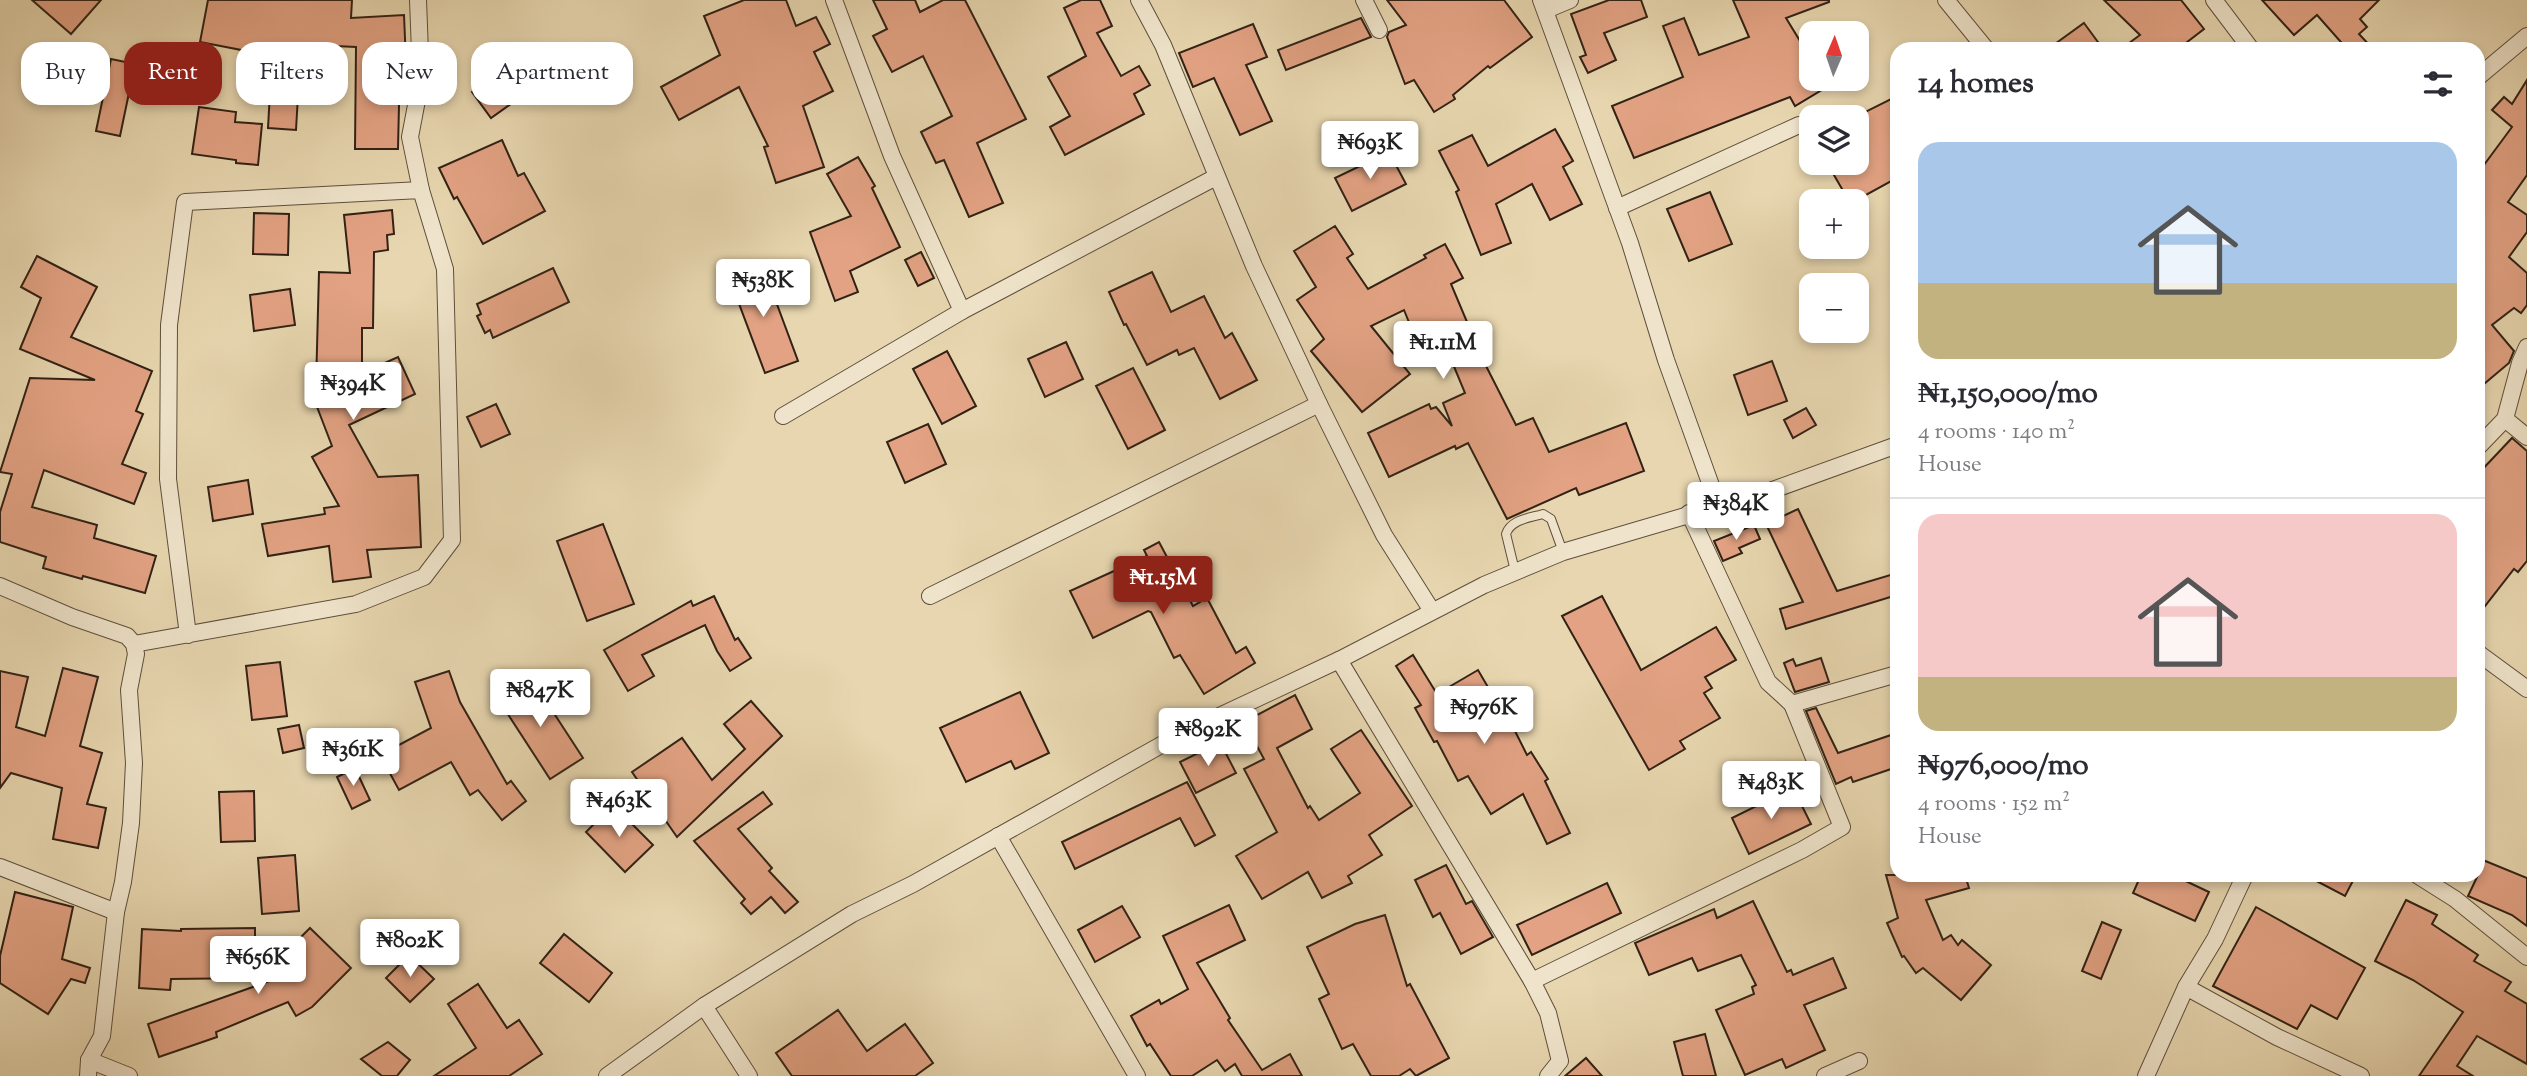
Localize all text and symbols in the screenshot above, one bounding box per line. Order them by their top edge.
north arrow [1799,21,1869,91]
map controls [1799,21,1869,343]
chip: Buy [21,42,110,105]
chip: Rent [124,42,222,105]
chip: Filters [236,42,348,105]
chip: New [362,42,457,105]
chip: Apartment [471,42,633,105]
text: 14 homes [1918,63,2034,106]
icon: filters [2419,65,2457,103]
button: layers [1799,105,1869,175]
pin: ₦693K [1321,122,1419,181]
text: ₦693K [1337,127,1403,160]
icon: home [2125,187,2251,313]
button: + [1799,189,1869,259]
pin: ₦538K [714,260,812,319]
text: ₦538K [732,265,794,298]
button: − [1799,273,1869,343]
pin: ₦1.11M [1386,322,1500,381]
text: ₦1.11M [1409,327,1477,360]
pin: ₦394K [304,362,402,422]
text: ₦394K [320,368,386,401]
text: ₦1,150,000/mo [1918,373,2098,416]
text: 4 rooms · 140 m² [1918,416,2075,449]
text: House [1918,449,1982,482]
pin: ₦384K [1687,482,1785,542]
text: ₦384K [1703,488,1769,521]
pin: ₦1.15M [1106,556,1220,616]
icon: home [2125,559,2251,685]
text: ₦1.15M [1129,562,1197,595]
pin: ₦847K [491,670,589,729]
text: ₦847K [506,675,574,708]
pin: ₦976K [1435,686,1533,746]
text: ₦976K [1450,692,1518,725]
pin: ₦892K [1159,708,1257,768]
text: ₦892K [1175,714,1241,747]
pin: ₦361K [304,728,402,788]
text: ₦361K [322,734,384,767]
text: ₦976,000/mo [1918,745,2089,788]
pin: ₦483K [1722,762,1820,821]
text: ₦483K [1738,767,1804,800]
pin: ₦463K [570,780,668,839]
text: ₦463K [586,785,652,818]
text: 4 rooms · 152 m² [1918,788,2070,821]
text: House [1918,821,1982,854]
pin: ₦802K [361,920,459,979]
text: ₦802K [376,925,444,958]
pin: ₦656K [209,936,307,996]
text: ₦656K [226,942,290,975]

